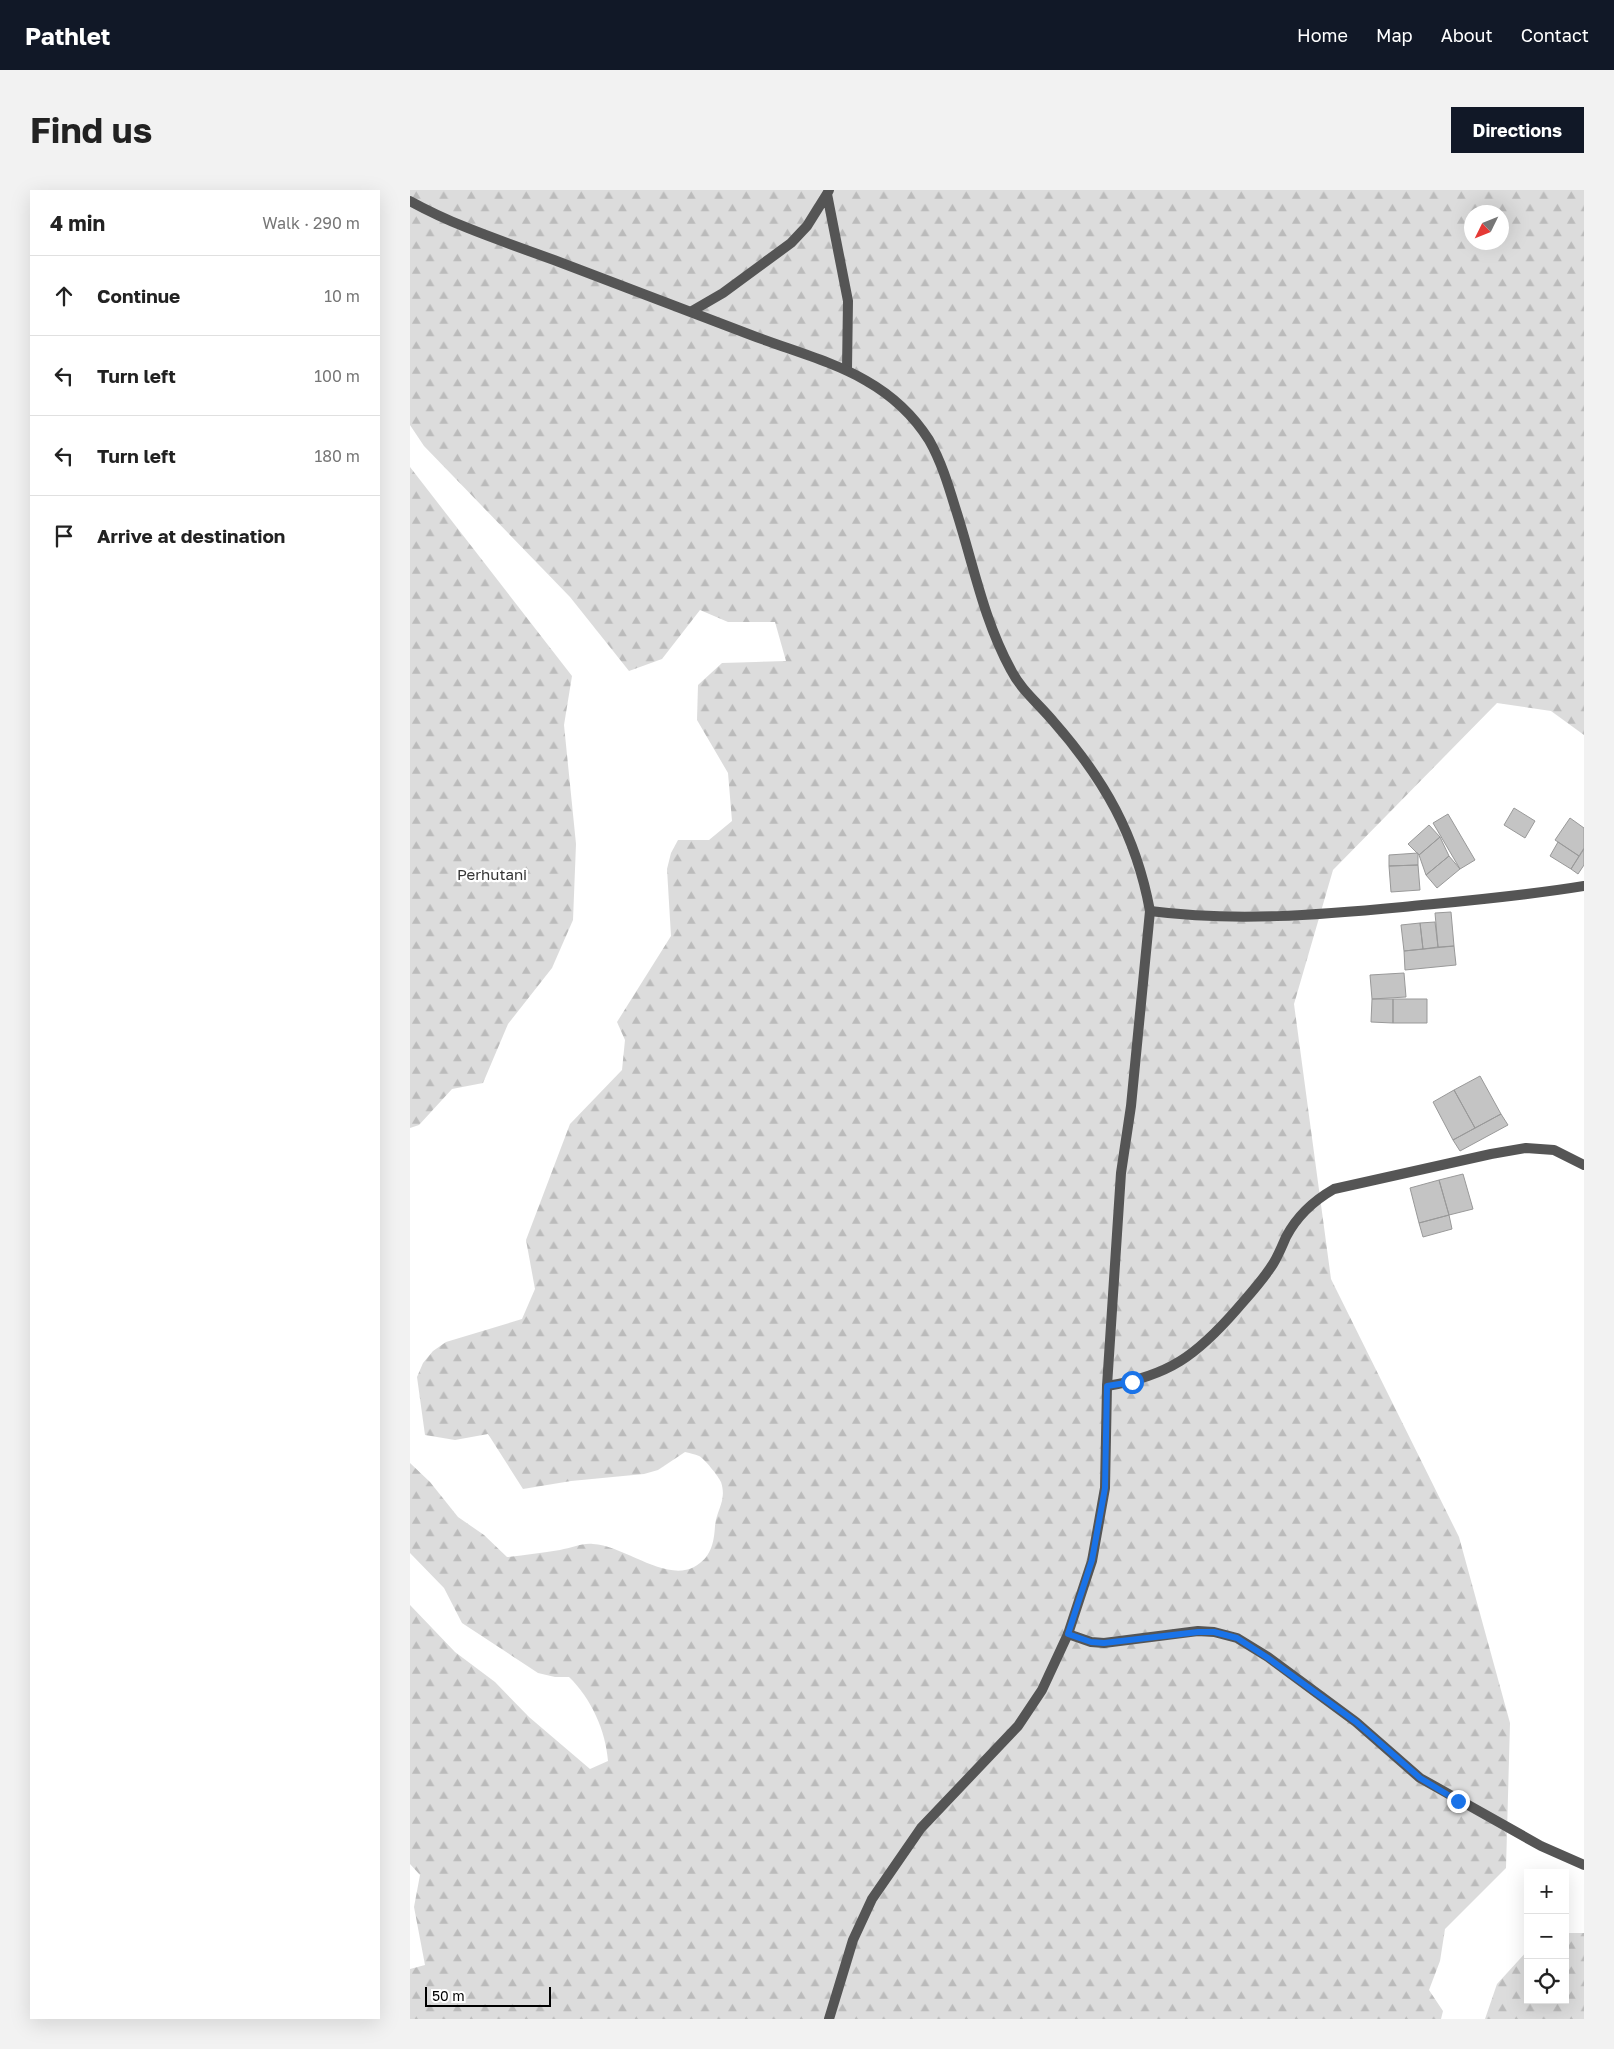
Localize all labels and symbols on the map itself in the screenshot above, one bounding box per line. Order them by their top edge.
north arrow [1464,205,1509,250]
park label: Perhutani [457,865,527,883]
route start [1121,1371,1144,1394]
route end [1447,1790,1470,1813]
scale bar [425,1984,551,2007]

